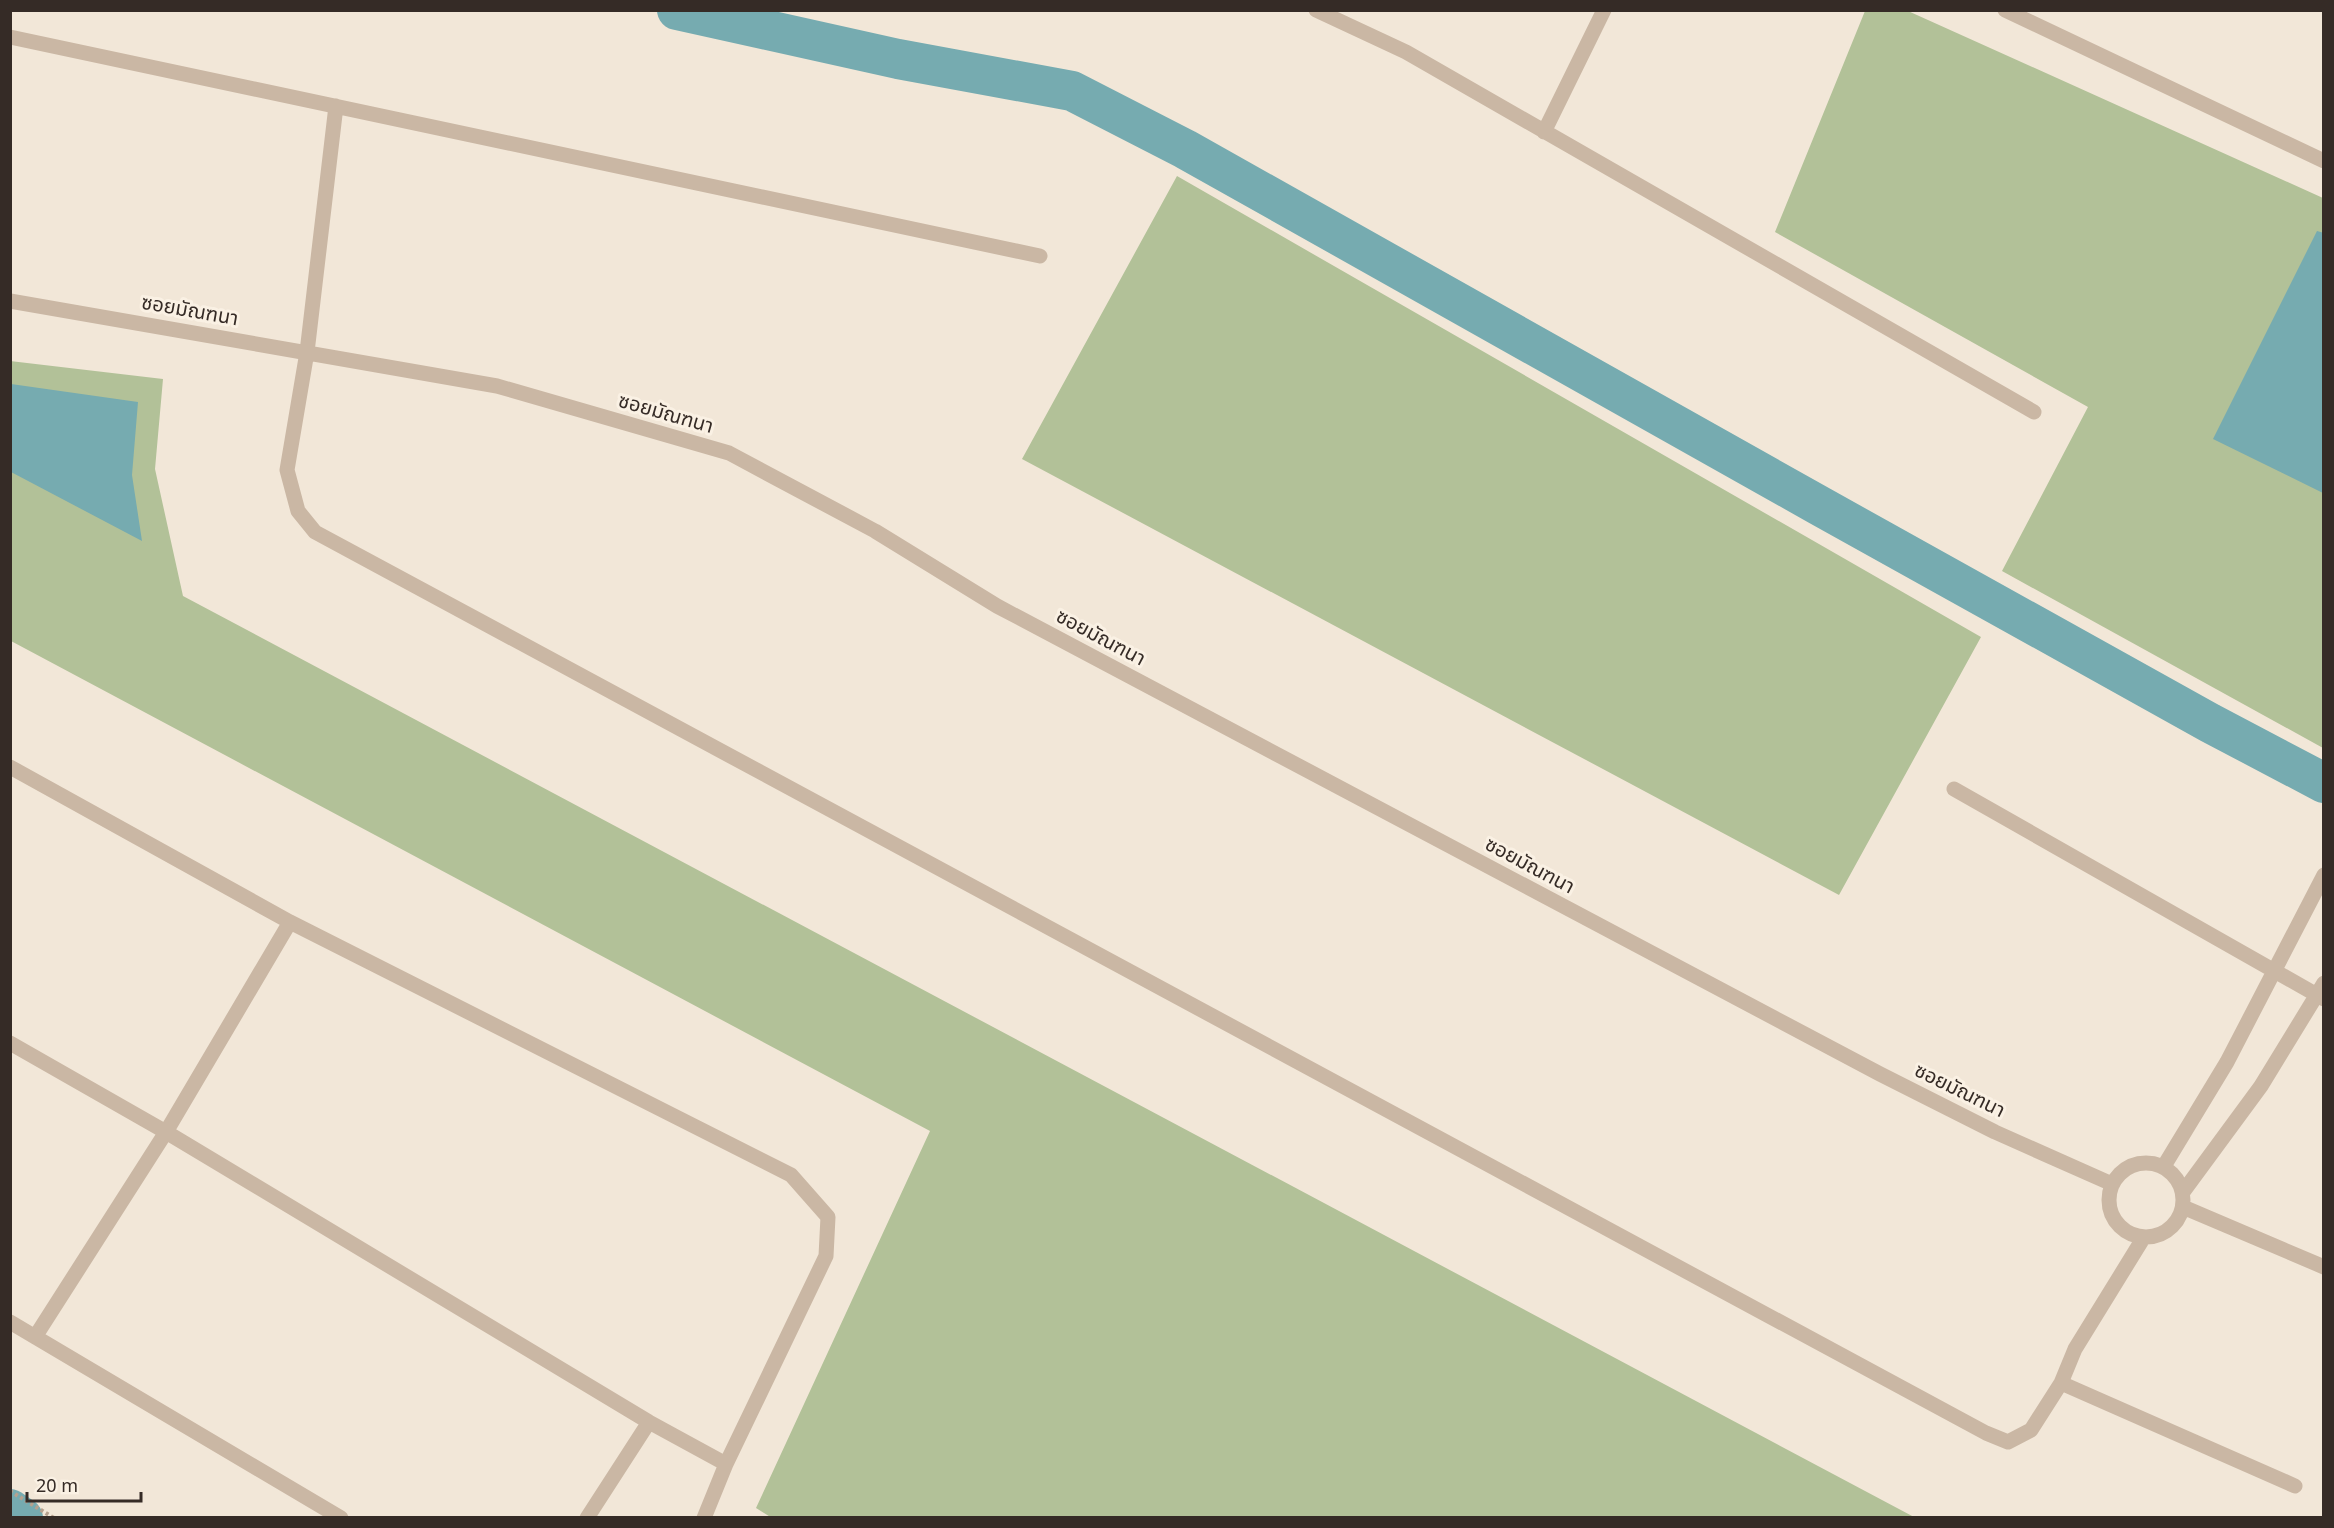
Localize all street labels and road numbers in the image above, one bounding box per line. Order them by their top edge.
street label: ซอยมัณฑนา [140,288,241,331]
street label: ซอยมัณฑนา [615,386,717,439]
street label: ซอยมัณฑนา [1052,602,1151,671]
street label: ซอยมัณฑนา [1481,830,1580,899]
street label: ซอยมัณฑนา [1910,1056,2010,1123]

